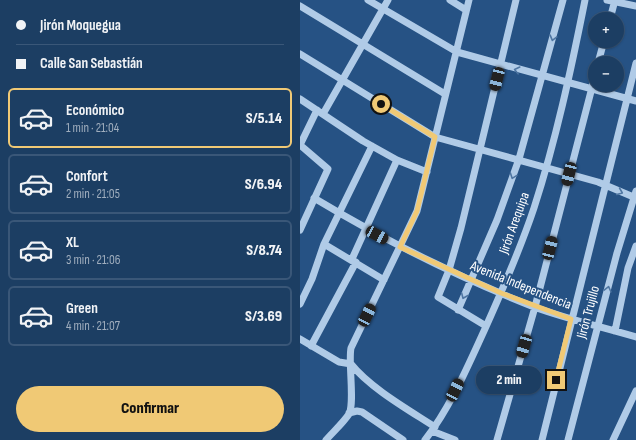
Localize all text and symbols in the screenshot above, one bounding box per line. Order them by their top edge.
map controls [588,12,624,92]
button: + [588,12,624,48]
text: Jirón Moquegua [40,16,121,35]
one-way arrow [549,34,558,41]
text: Calle San Sebastián [40,54,143,73]
button: − [588,56,624,92]
car [488,66,506,92]
one-way arrow [514,66,520,74]
route start [372,95,390,113]
icon: car [18,100,54,136]
text: Económico [66,101,124,120]
text: S/5.14 [246,109,282,128]
text: 1 min · 21:04 [66,120,119,136]
car [560,161,578,187]
icon: car [18,166,54,202]
text: Confort [66,167,108,186]
one-way arrow [509,172,517,179]
text: S/6.94 [245,175,282,194]
text: 2 min · 21:05 [66,186,120,202]
one-way arrow [616,187,623,195]
street label: Jirón Arequipa [495,190,533,257]
car [364,224,390,246]
icon: car [18,232,54,268]
text: XL [66,233,79,252]
car [541,235,559,261]
text: S/8.74 [246,241,282,260]
text: 3 min · 21:06 [66,252,120,268]
street label: Avenida Independencia [467,257,574,313]
street label: Jirón Trujillo [573,284,603,341]
one-way arrow [603,286,611,292]
one-way arrow [461,292,469,300]
icon: car [18,298,54,334]
text: Green [66,299,98,318]
car [356,302,378,328]
text: S/3.69 [245,307,282,326]
text: 4 min · 21:07 [66,318,120,334]
car [515,333,533,359]
callout: 2 min [476,366,542,394]
route end [547,371,565,389]
text: 2 min [496,372,522,388]
car [444,377,466,403]
button: Confirmar [16,386,284,432]

